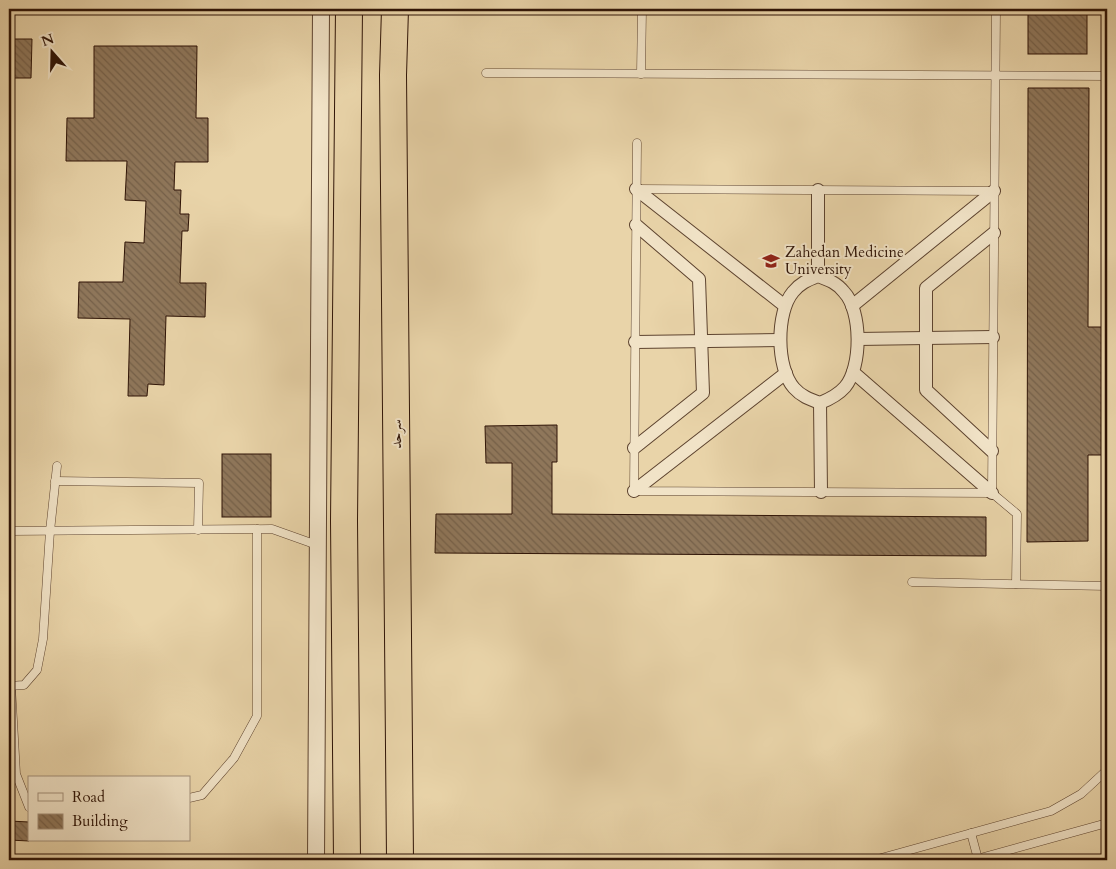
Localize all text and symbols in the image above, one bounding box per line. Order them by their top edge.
north arrow [28,28,78,78]
text: N [39,29,57,51]
place label: Zahedan Medicine University [785,242,904,279]
school or university icon: Zahedan Medicine University [761,251,781,271]
street label: سرحد [386,419,406,449]
legend [28,776,190,842]
text: Road [72,787,105,807]
text: Building [72,811,128,831]

